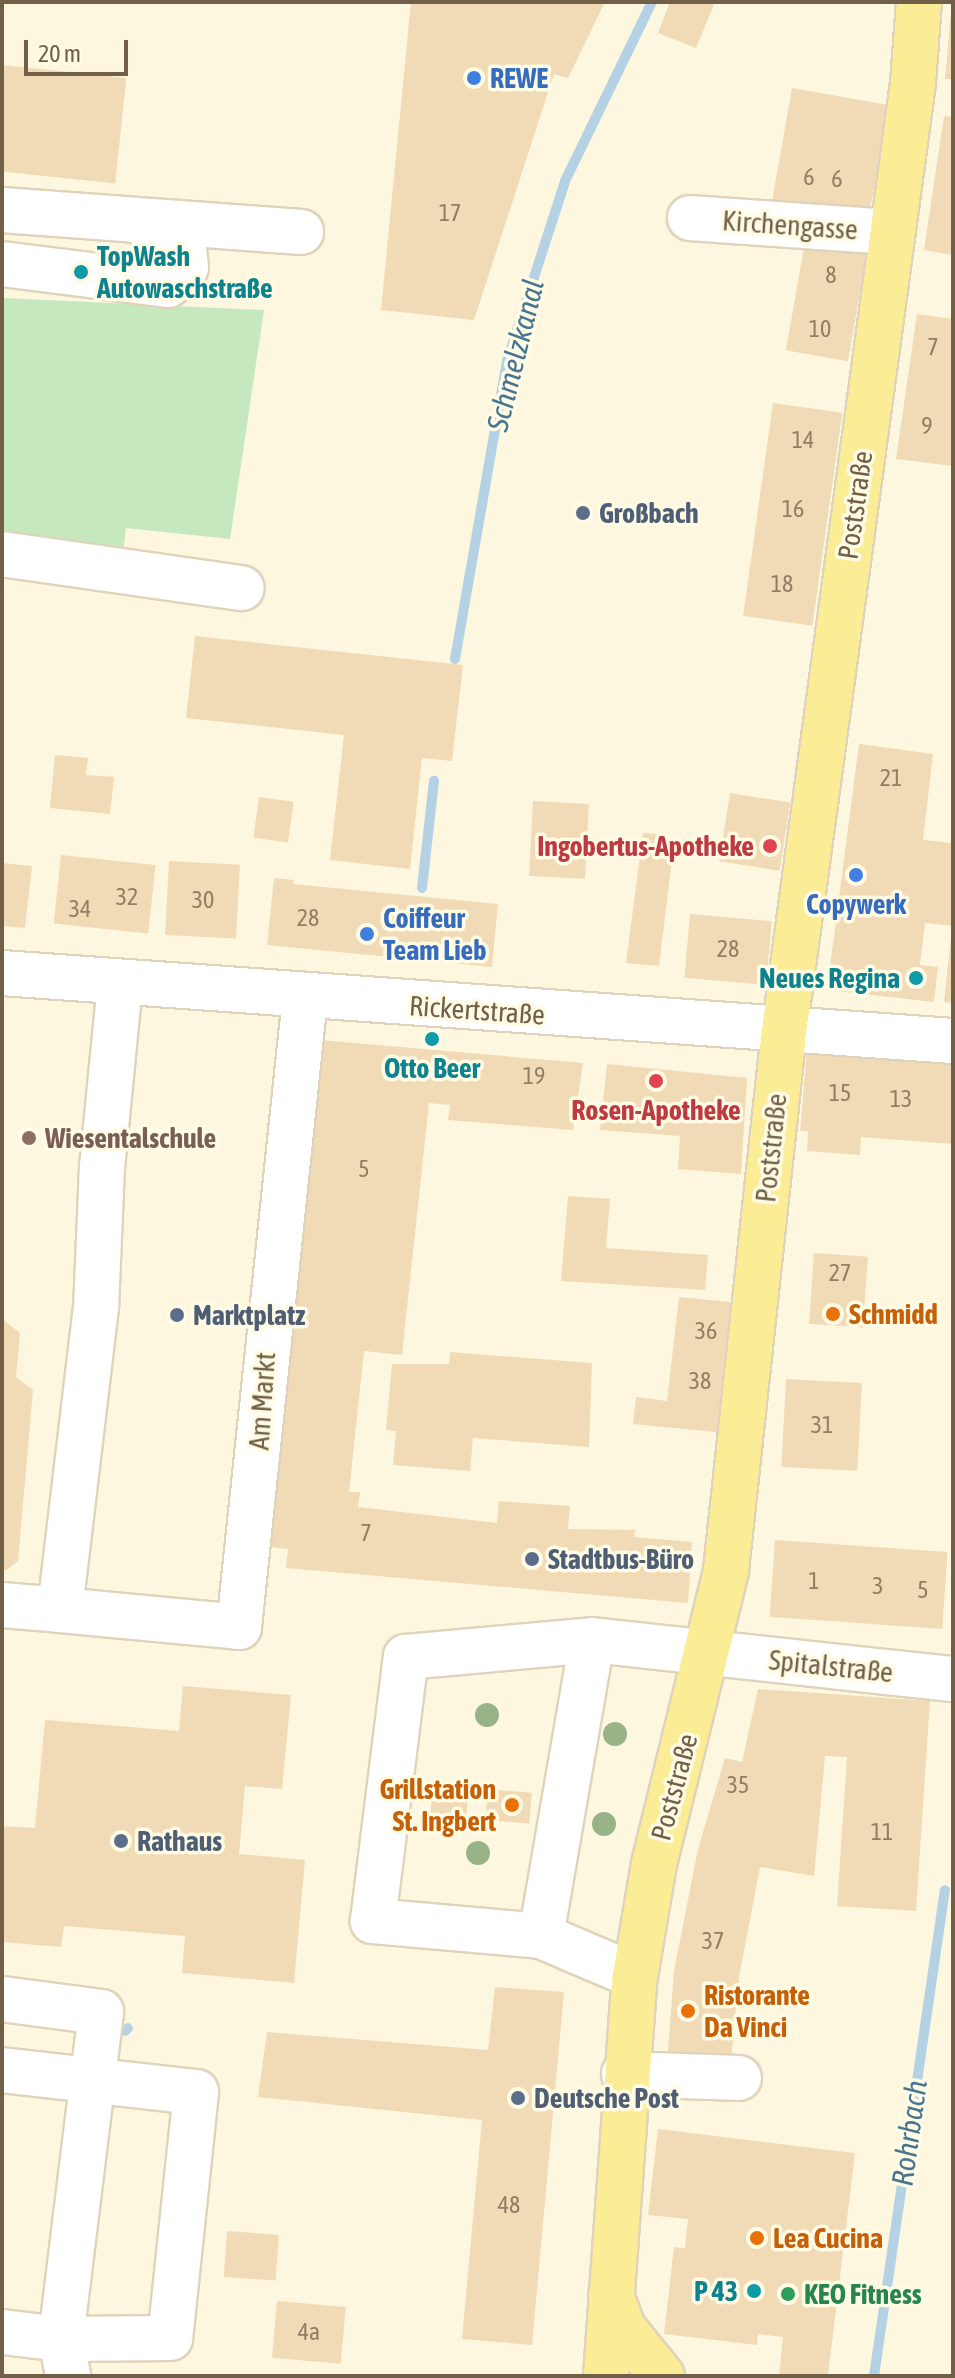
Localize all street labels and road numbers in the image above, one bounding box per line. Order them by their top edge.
street label: Kirchengasse [721,204,859,246]
street label: Poststraße [831,449,879,561]
street label: Rickertstraße [408,989,546,1031]
street label: Poststraße [749,1092,793,1204]
street label: Am Markt [242,1351,282,1451]
street label: Spitalstraße [767,1643,895,1689]
street label: Poststraße [644,1730,704,1844]

